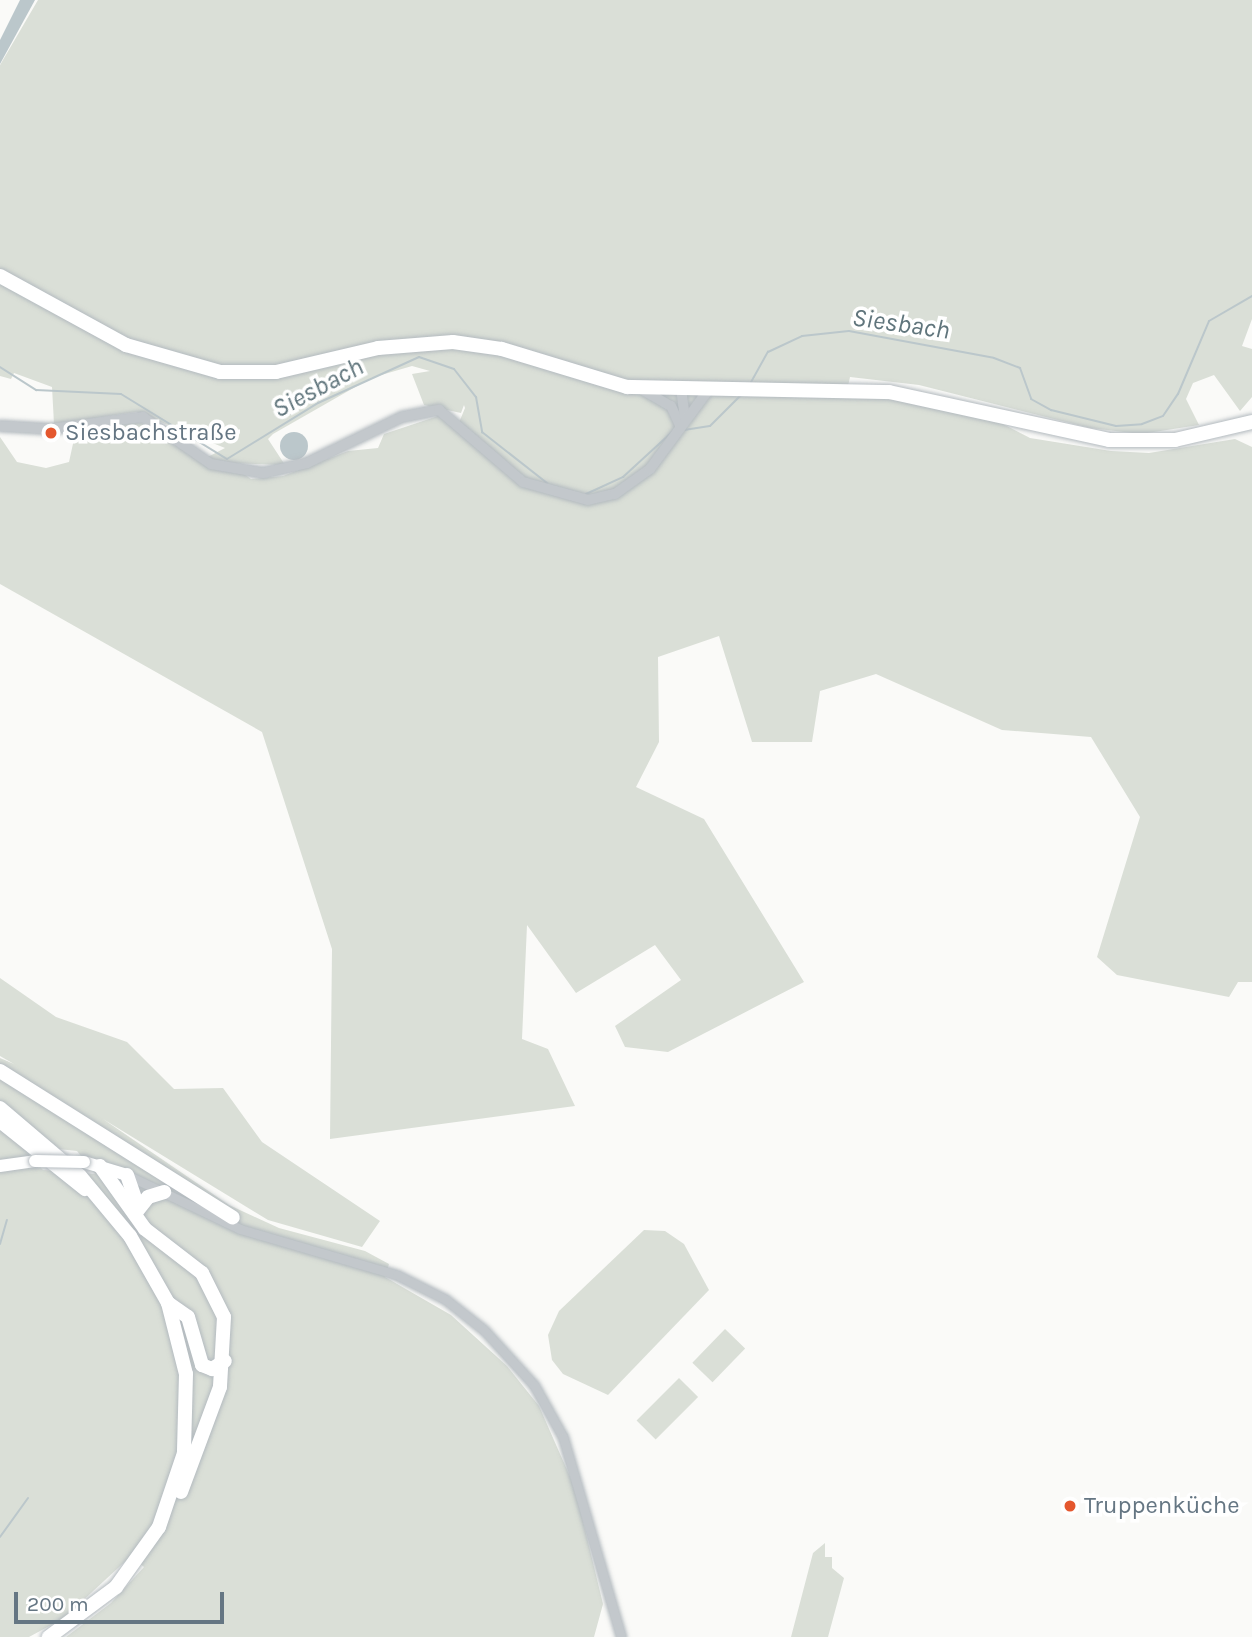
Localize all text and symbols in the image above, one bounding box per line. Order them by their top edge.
water label: Siesbach [850,302,952,346]
water label: Siesbach [267,351,369,425]
place label: Siesbachstraße [65,419,236,447]
marker: Siesbachstraße [43,425,59,441]
place label: Truppenküche [1084,1492,1240,1520]
marker: Truppenküche [1062,1498,1078,1514]
scale bar [18,1578,228,1622]
text: 200 m [27,1592,89,1616]

